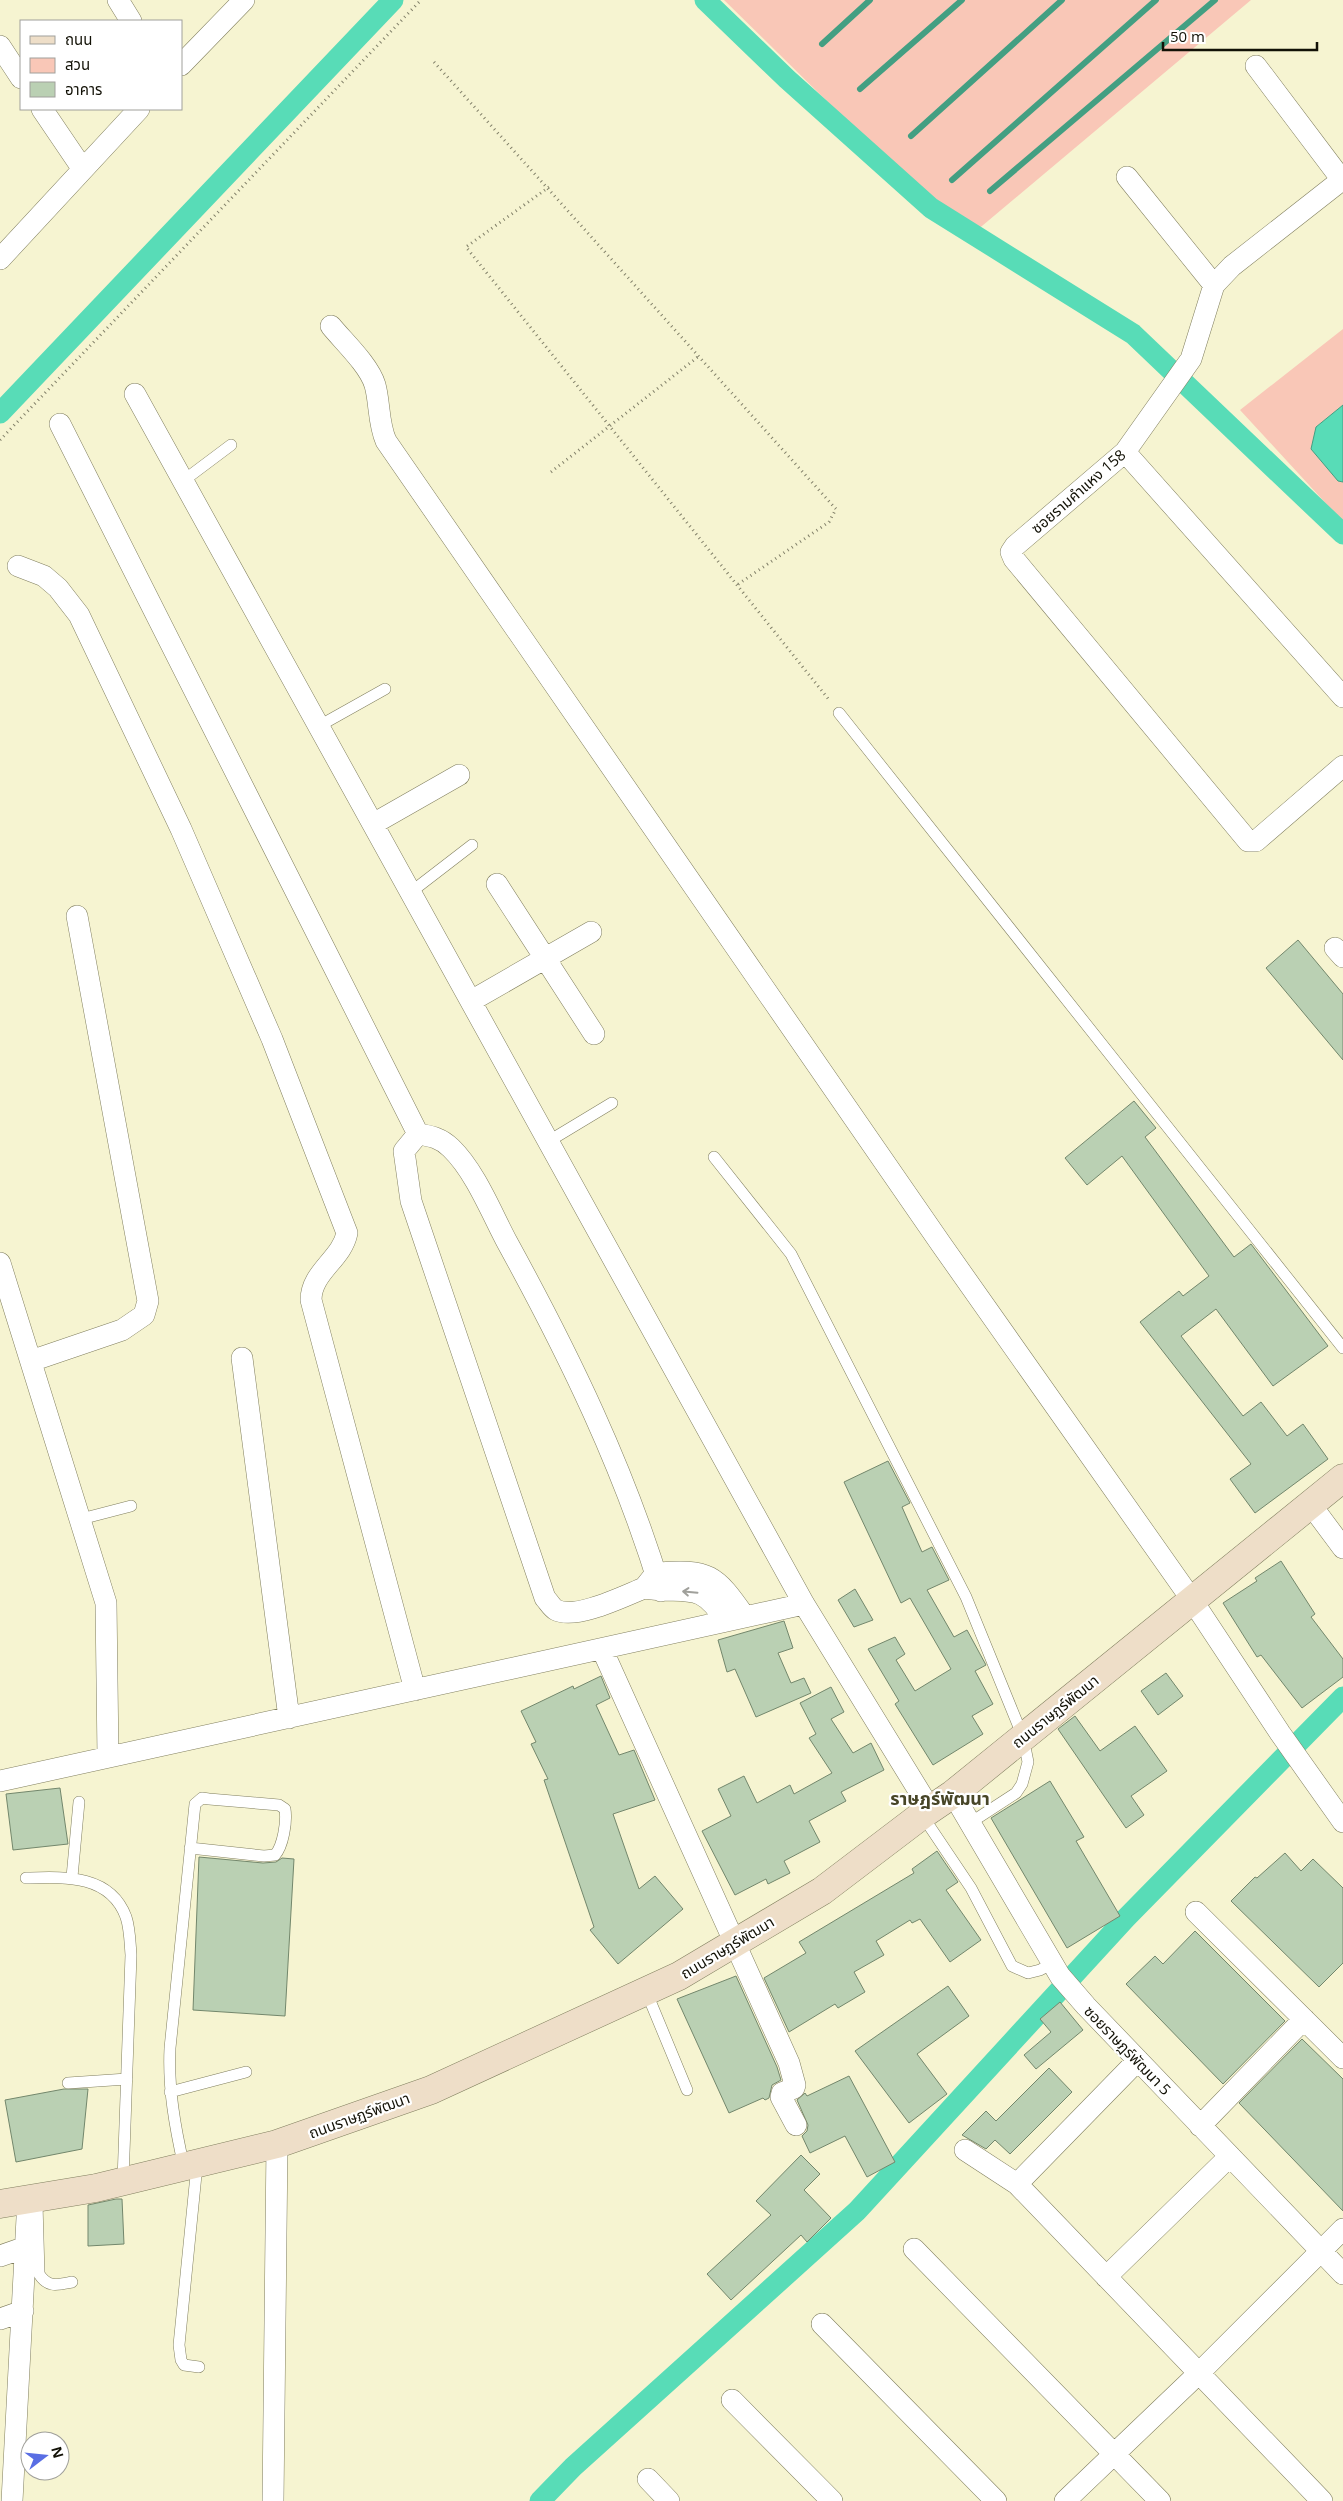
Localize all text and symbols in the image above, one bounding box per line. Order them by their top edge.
legend [20,20,182,110]
scale bar [1163,20,1317,52]
text: 50 m [1170,26,1205,46]
text: ถนน [65,29,92,49]
text: สวน [65,54,90,74]
text: อาคาร [65,79,102,99]
street label: ซอยรามคำแหง 158 [1027,444,1129,538]
one-way arrow [683,1588,699,1597]
street label: ถนนราษฏร์พัฒนา [1007,1670,1103,1752]
district label: ราษฎร์พัฒนา [890,1786,990,1810]
street label: ถนนราษฏร์พัฒนา [676,1911,778,1983]
street label: ซอยราษฎร์พัฒนา 5 [1080,2001,1176,2099]
street label: ถนนราษฏร์พัฒนา [306,2087,412,2143]
north arrow [20,2431,70,2481]
text: N [47,2444,69,2460]

